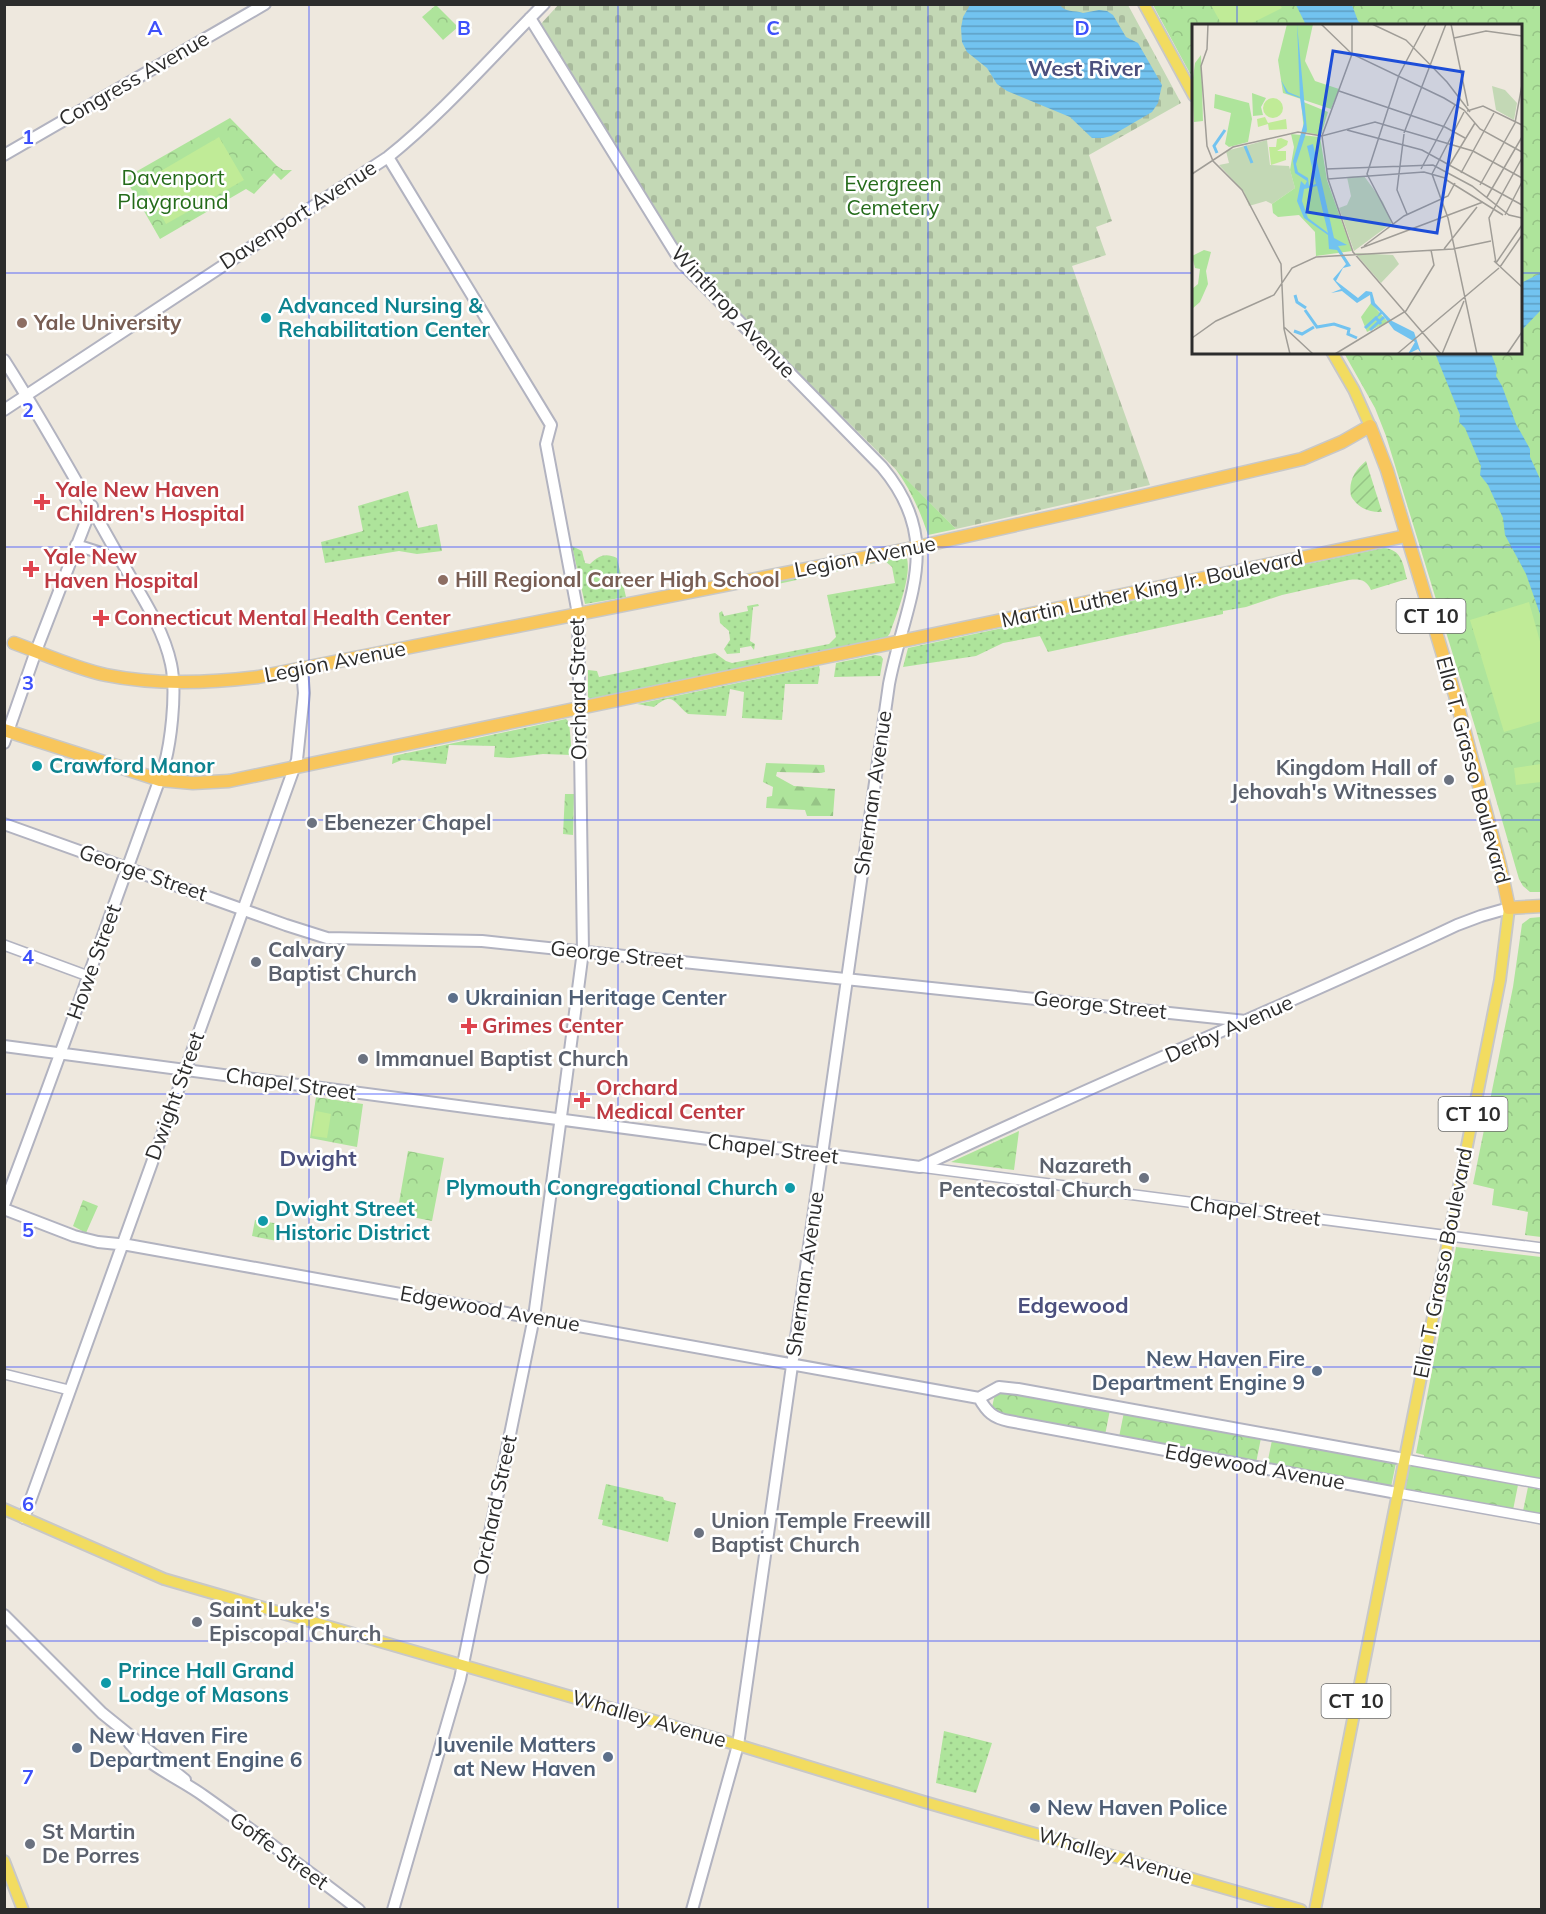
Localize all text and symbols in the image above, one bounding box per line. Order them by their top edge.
text: B [457,15,471,40]
text: C [766,15,780,40]
text: D [1074,15,1090,40]
inset map [1192,24,1522,354]
street label: Congress Avenue [55,26,213,132]
district label: West River [1028,54,1142,82]
text: 1 [22,124,34,149]
street label: Davenport Avenue [214,154,381,275]
park label: Davenport Playground [117,164,229,214]
park label: Evergreen Cemetery [844,170,942,220]
street label: Winthrop Avenue [666,240,802,383]
place label: Advanced Nursing & Rehabilitation Center [278,292,491,342]
place label: Yale University [33,309,182,335]
marker: Advanced Nursing & Rehabilitation Center [259,311,273,325]
marker: Yale University [15,316,29,330]
text: 2 [22,397,34,422]
place label: Yale New Haven Children's Hospital [55,476,245,526]
marker: Yale New Haven Children's Hospital [33,493,51,511]
street label: Legion Avenue [792,530,938,582]
place label: Yale New Haven Hospital [43,543,198,593]
street label: Martin Luther King Jr. Boulevard [999,543,1305,633]
marker: Yale New Haven Hospital [22,560,40,578]
place label: Hill Regional Career High School [455,566,780,592]
marker: Hill Regional Career High School [436,573,450,587]
road number: CT 10 [1396,599,1466,633]
place label: Connecticut Mental Health Center [114,604,451,630]
marker: Connecticut Mental Health Center [92,609,110,627]
street label: Orchard Street [563,617,591,761]
street label: Legion Avenue [262,635,408,687]
street label: Ella T. Grasso Boulevard [1431,653,1517,886]
text: 3 [22,670,34,695]
street label: Sherman Avenue [848,709,896,877]
place label: Crawford Manor [49,752,215,778]
place label: Kingdom Hall of Jehovah's Witnesses [1231,754,1438,804]
marker: Crawford Manor [30,759,44,773]
marker: Kingdom Hall of Jehovah's Witnesses [1442,773,1456,787]
place label: Ebenezer Chapel [324,809,491,835]
marker: Ebenezer Chapel [305,816,319,830]
street label: George Street [76,838,211,906]
street label: Howe Street [60,900,126,1023]
street label: George Street [549,934,685,974]
place label: Calvary Baptist Church [268,936,417,986]
text: 4 [22,944,34,969]
marker: Calvary Baptist Church [249,955,263,969]
place label: Ukrainian Heritage Center [465,984,727,1010]
street label: George Street [1032,984,1168,1024]
street label: Derby Avenue [1161,988,1296,1068]
marker: Ukrainian Heritage Center [446,991,460,1005]
place label: Grimes Center [482,1012,624,1038]
marker: Grimes Center [460,1017,478,1035]
street label: Dwight Street [139,1028,209,1163]
place label: Immanuel Baptist Church [375,1045,629,1071]
marker: Immanuel Baptist Church [356,1052,370,1066]
street label: Chapel Street [224,1061,358,1105]
place label: Orchard Medical Center [596,1074,745,1124]
marker: Orchard Medical Center [573,1091,591,1109]
road number: CT 10 [1438,1097,1508,1131]
street label: Chapel Street [706,1127,840,1169]
district label: Dwight [279,1144,357,1172]
street label: Ella T. Grasso Boulevard [1407,1145,1477,1380]
place label: Nazareth Pentecostal Church [939,1152,1132,1202]
marker: Nazareth Pentecostal Church [1137,1171,1151,1185]
place label: Plymouth Congregational Church [446,1174,778,1200]
marker: Plymouth Congregational Church [783,1181,797,1195]
street label: Chapel Street [1188,1189,1322,1231]
street label: Sherman Avenue [780,1190,828,1358]
place label: Dwight Street Historic District [275,1195,430,1245]
marker: Dwight Street Historic District [256,1214,270,1228]
text: 5 [22,1217,34,1242]
street label: Edgewood Avenue [398,1279,582,1337]
district label: Edgewood [1017,1291,1129,1319]
place label: New Haven Fire Department Engine 9 [1092,1345,1305,1395]
marker: New Haven Fire Department Engine 9 [1310,1364,1324,1378]
street label: Orchard Street [466,1432,522,1577]
street label: Edgewood Avenue [1163,1437,1347,1495]
text: 6 [22,1491,34,1516]
place label: Union Temple Freewill Baptist Church [711,1507,931,1557]
marker: Union Temple Freewill Baptist Church [692,1526,706,1540]
place label: Saint Luke's Episcopal Church [209,1596,382,1646]
marker: Saint Luke's Episcopal Church [190,1615,204,1629]
place label: Prince Hall Grand Lodge of Masons [118,1657,294,1707]
marker: Prince Hall Grand Lodge of Masons [99,1676,113,1690]
street label: Whalley Avenue [569,1684,729,1752]
road number: CT 10 [1322,1684,1390,1718]
place label: New Haven Fire Department Engine 6 [89,1722,302,1772]
place label: Juvenile Matters at New Haven [436,1731,596,1781]
marker: New Haven Fire Department Engine 6 [70,1741,84,1755]
marker: Juvenile Matters at New Haven [601,1750,615,1764]
text: 7 [22,1764,34,1789]
place label: New Haven Police [1047,1794,1228,1820]
marker: New Haven Police [1028,1801,1042,1815]
street label: Goffe Street [225,1806,334,1895]
place label: St Martin De Porres [42,1818,140,1868]
street label: Whalley Avenue [1035,1821,1195,1889]
marker: St Martin De Porres [23,1837,37,1851]

